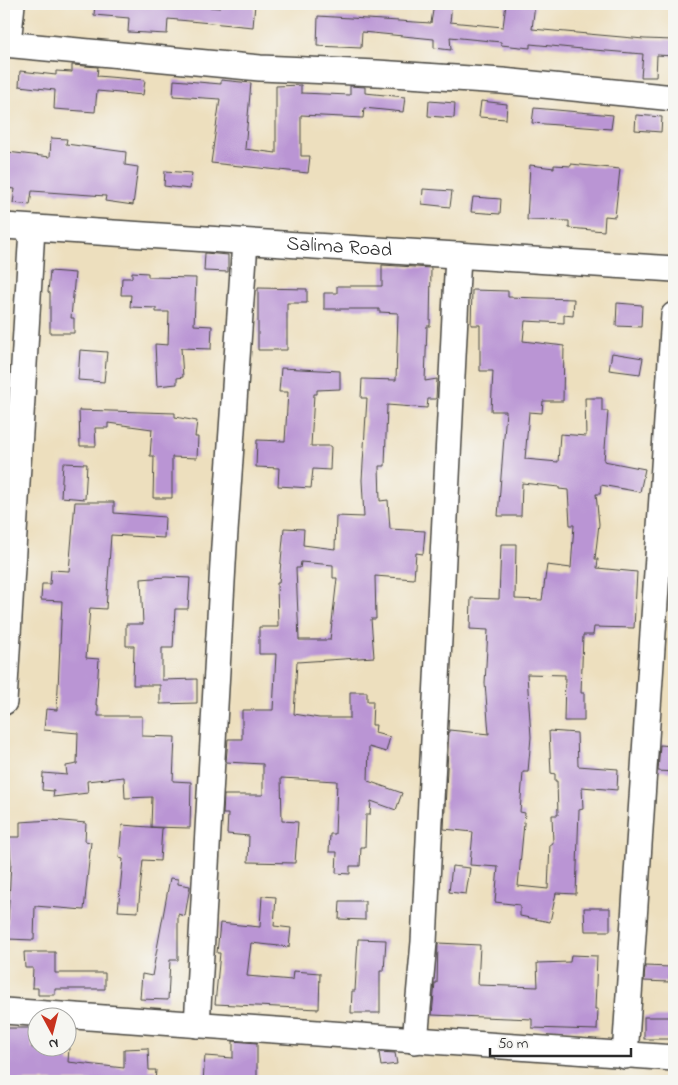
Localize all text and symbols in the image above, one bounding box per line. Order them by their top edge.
street label: Salima Road [286,230,393,265]
north arrow [28,1008,78,1058]
scale bar [490,1025,632,1057]
text: N [47,1032,59,1054]
text: 50 m [498,1033,529,1055]

